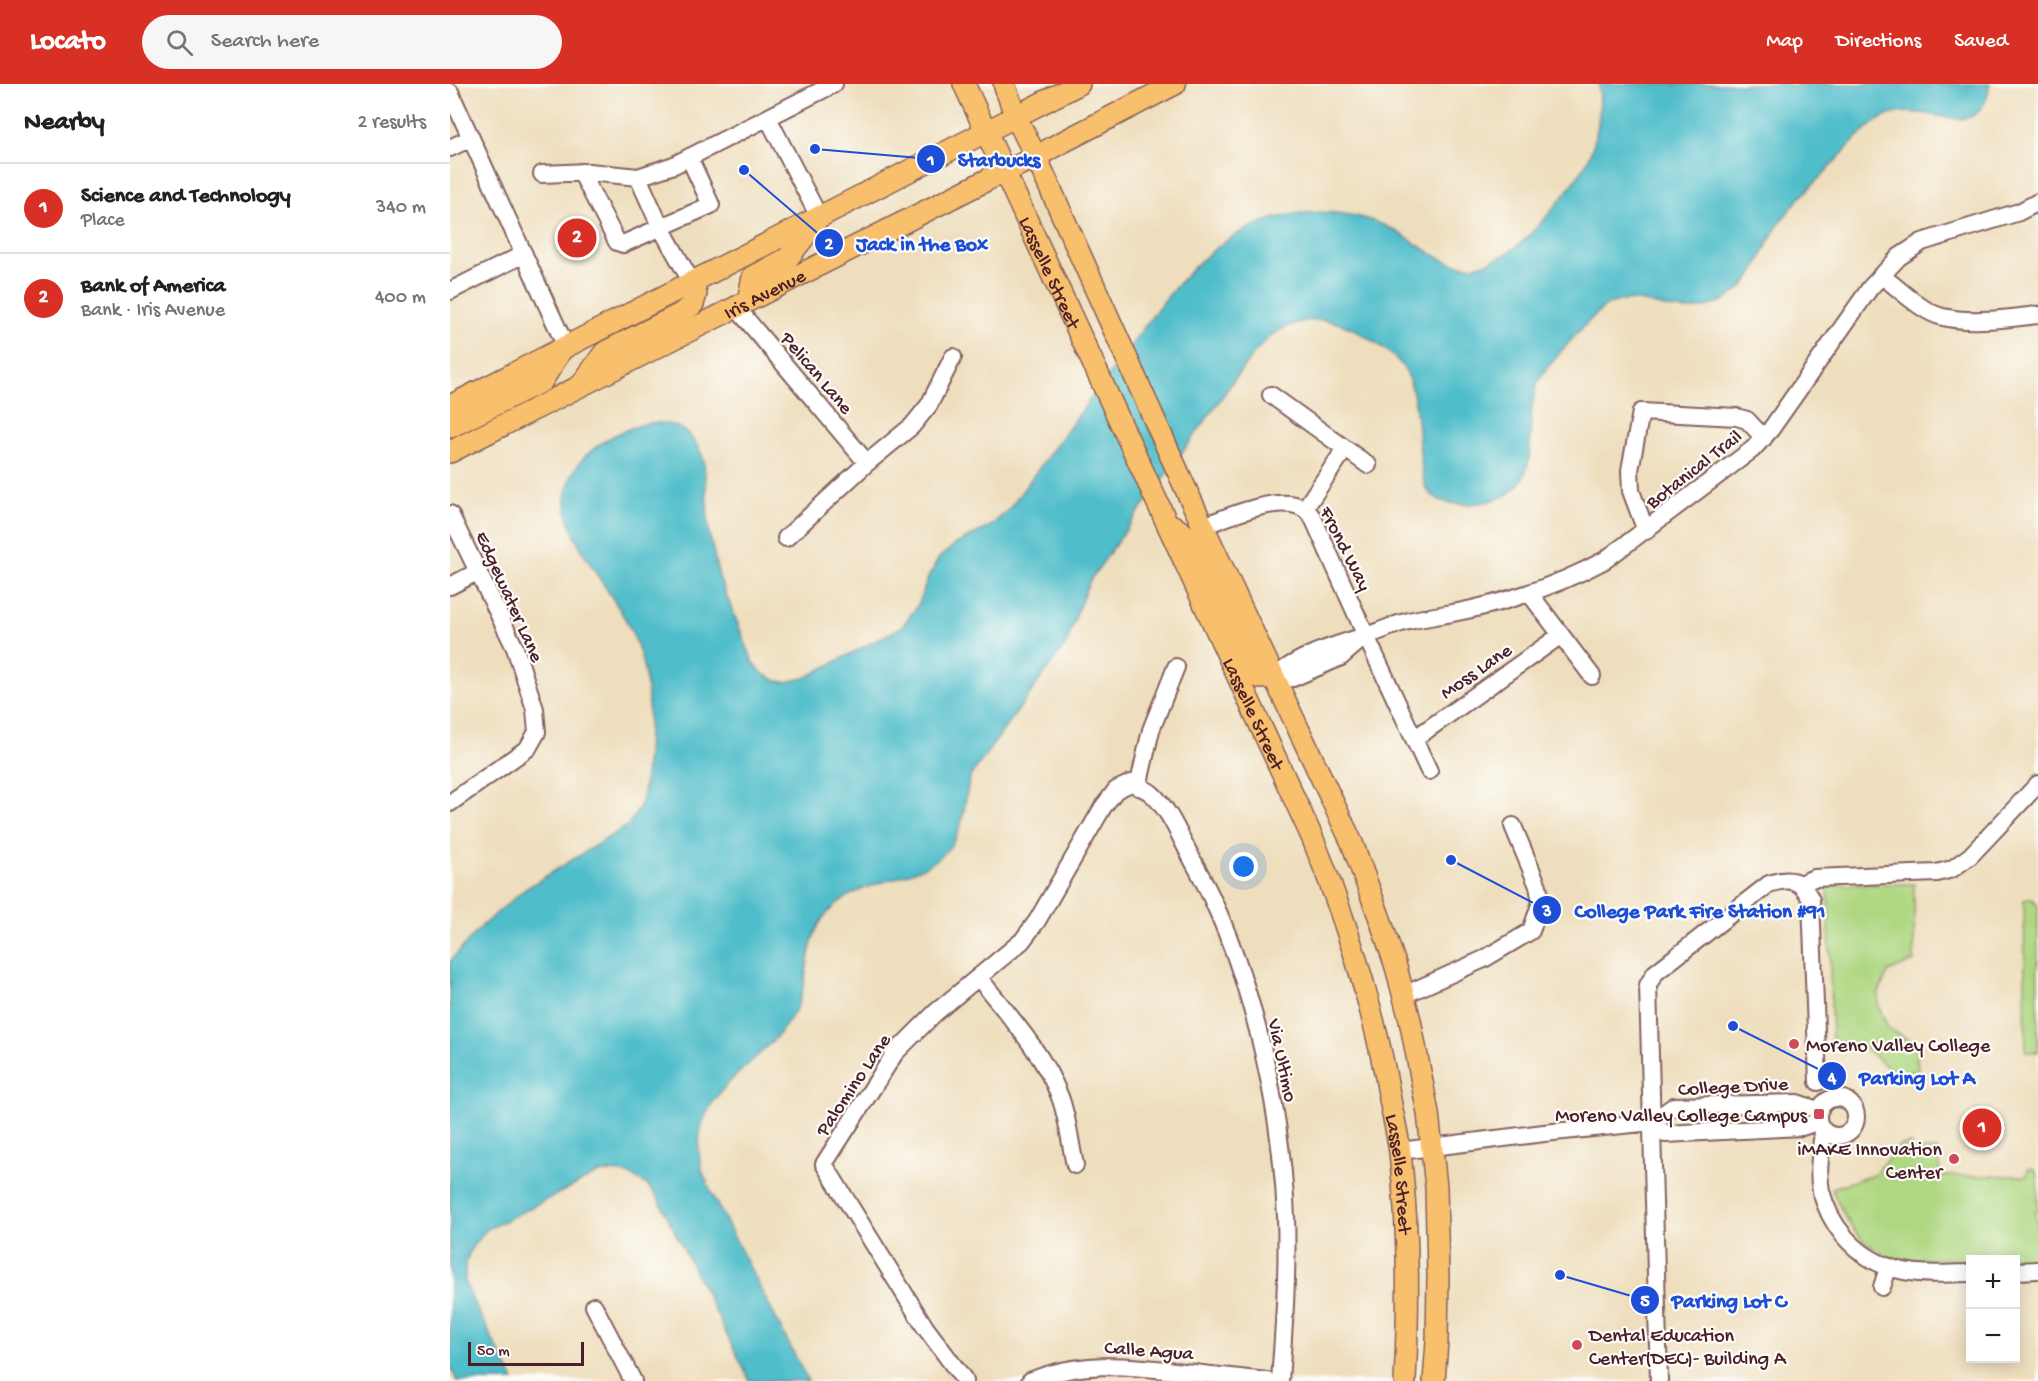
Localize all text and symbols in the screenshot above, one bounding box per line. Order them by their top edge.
search box [142,15,562,69]
text: Locato [30,26,106,59]
icon: search [163,26,196,59]
text: Search here [211,29,319,55]
text: Map [1766,30,1803,55]
text: Directions [1836,30,1921,55]
text: Saved [1954,30,2008,55]
text: Nearby [24,108,105,139]
text: 2 results [357,112,426,135]
callout: Starbucks [916,139,1053,178]
text: Starbucks [958,150,1042,175]
text: 1 [926,151,935,172]
text: Science and Technology [81,184,291,210]
text: 1 [39,197,48,220]
text: 340 m [376,197,426,220]
text: Place [81,210,125,233]
street label: Lasselle Street [1012,214,1084,335]
pin: 2 [558,216,596,260]
callout: Jack in the Box [814,223,1000,262]
text: Jack in the Box [855,234,989,259]
text: 2 [825,235,834,256]
street label: Iris Avenue [721,265,811,326]
text: Bank of America [81,274,226,300]
text: 2 [39,287,48,310]
text: 400 m [375,287,426,310]
text: Bank · Iris Avenue [81,300,225,323]
street label: Pelican Lane [774,328,857,421]
street label: Botanical Trail [1642,426,1748,516]
street label: Frond Way [1312,503,1375,596]
street label: Edgewater Lane [469,528,547,667]
street label: Moss Lane [1437,640,1518,706]
street label: Lasselle Street [1216,655,1288,776]
your location [1229,852,1258,881]
callout: College Park Fire Station #91 [1532,891,1837,930]
text: College Park Fire Station #91 [1573,901,1826,926]
text: 3 [1541,902,1552,923]
street label: Via Ultimo [1260,1016,1301,1104]
street label: Palomino Lane [812,1030,898,1142]
place label: Moreno Valley College [1806,1036,1991,1059]
marker: Moreno Valley College [1787,1037,1801,1051]
callout: Parking Lot A [1817,1057,1987,1096]
text: Parking Lot A [1858,1068,1977,1093]
text: 4 [1827,1069,1837,1090]
street label: College Drive [1677,1074,1790,1103]
place label: Moreno Valley College Campus [1555,1106,1808,1129]
pin: 1 [1962,1106,2002,1150]
marker: Moreno Valley College Campus [1812,1107,1826,1121]
street label: Lasselle Street [1378,1112,1414,1236]
place label: iMAKE Innovation Center [1797,1140,1944,1186]
marker: iMAKE Innovation Center [1947,1152,1961,1166]
map controls [1966,1255,2020,1363]
button: + [1966,1255,2020,1309]
callout: Parking Lot C [1630,1280,1799,1319]
text: Parking Lot C [1670,1291,1788,1316]
text: 5 [1640,1292,1650,1313]
button: − [1966,1309,2020,1363]
place label: Dental Education Center(DEC)- Building A [1587,1326,1787,1372]
street label: Calle Agua [1103,1338,1195,1367]
marker: Dental Education Center(DEC)- Building A [1570,1338,1584,1352]
scale bar [468,1339,584,1366]
text: 50 m [477,1343,510,1362]

